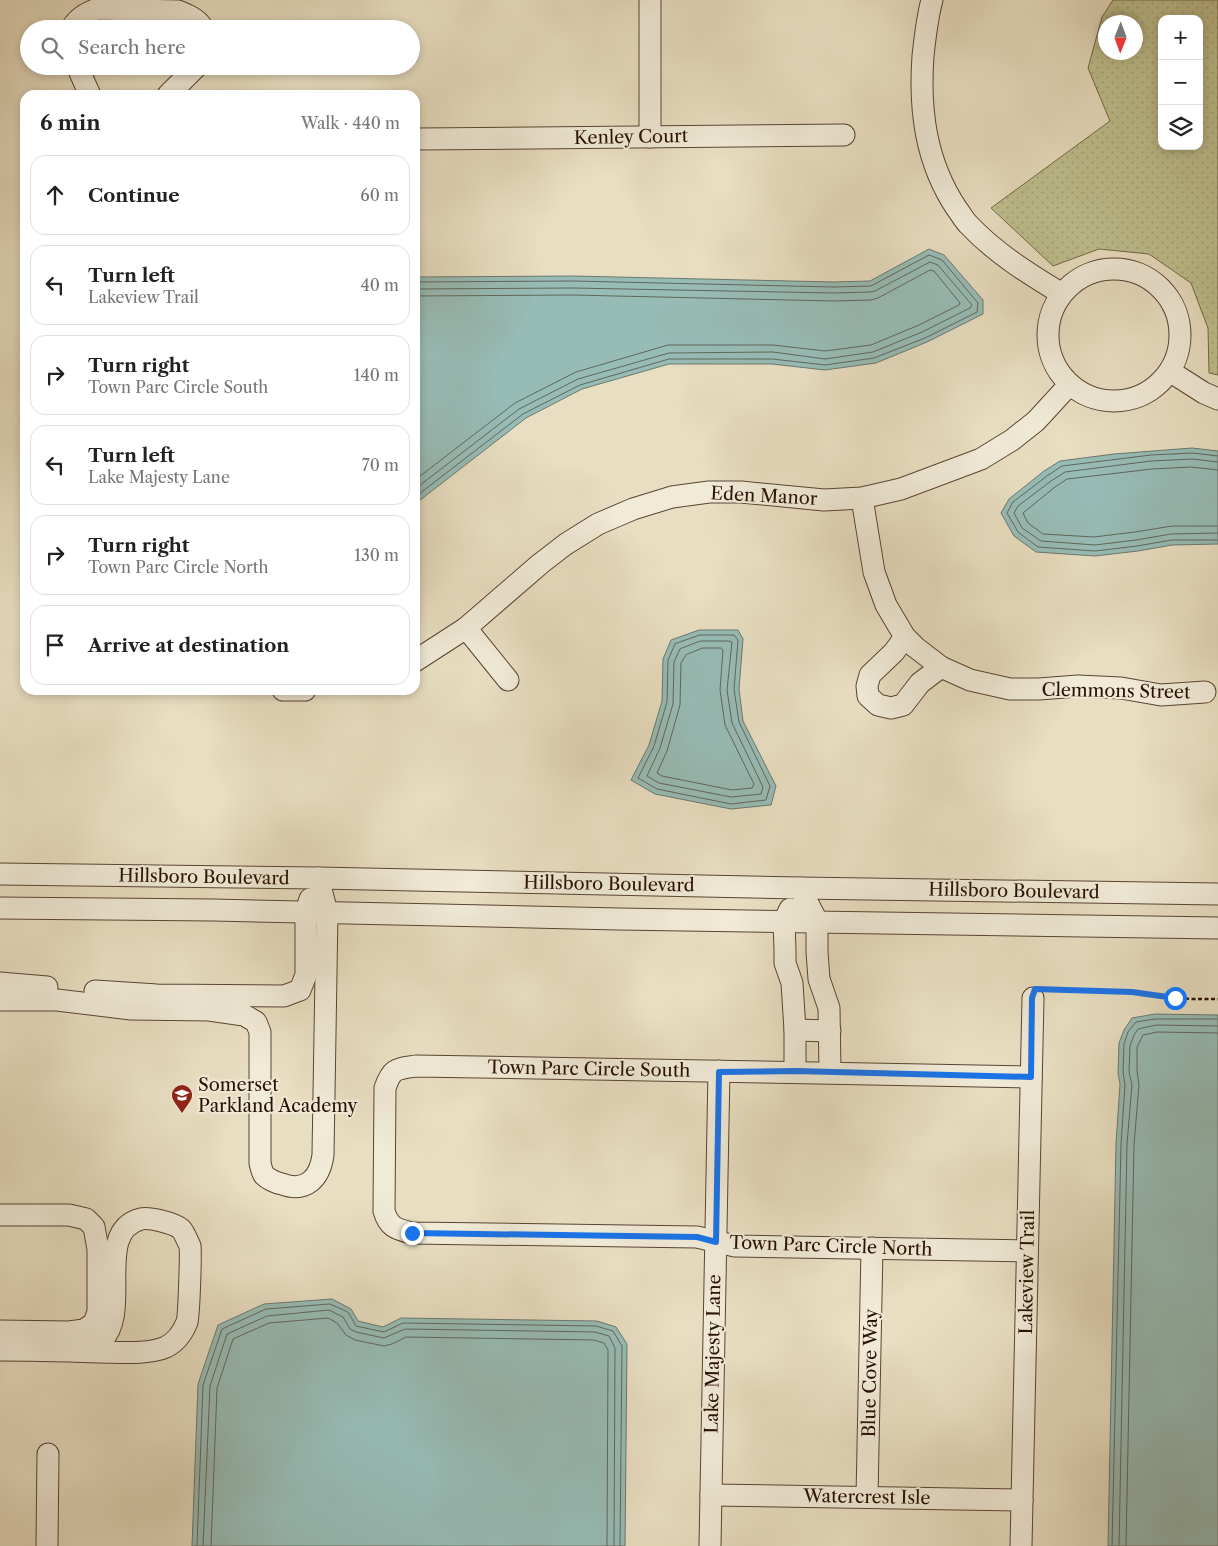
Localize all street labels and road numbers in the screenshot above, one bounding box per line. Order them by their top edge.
street label: Kenley Court [574,125,689,149]
street label: Eden Manor [710,482,818,510]
street label: Clemmons Street [1041,679,1191,703]
street label: Hillsboro Boulevard [118,865,290,889]
street label: Hillsboro Boulevard [523,872,695,896]
street label: Hillsboro Boulevard [928,879,1100,903]
street label: Town Parc Circle South [487,1056,691,1082]
street label: Lakeview Trail [1015,1210,1039,1334]
street label: Town Parc Circle North [729,1231,933,1261]
street label: Lake Majesty Lane [701,1274,725,1434]
street label: Blue Cove Way [858,1307,882,1438]
street label: Watercrest Isle [802,1485,931,1509]

